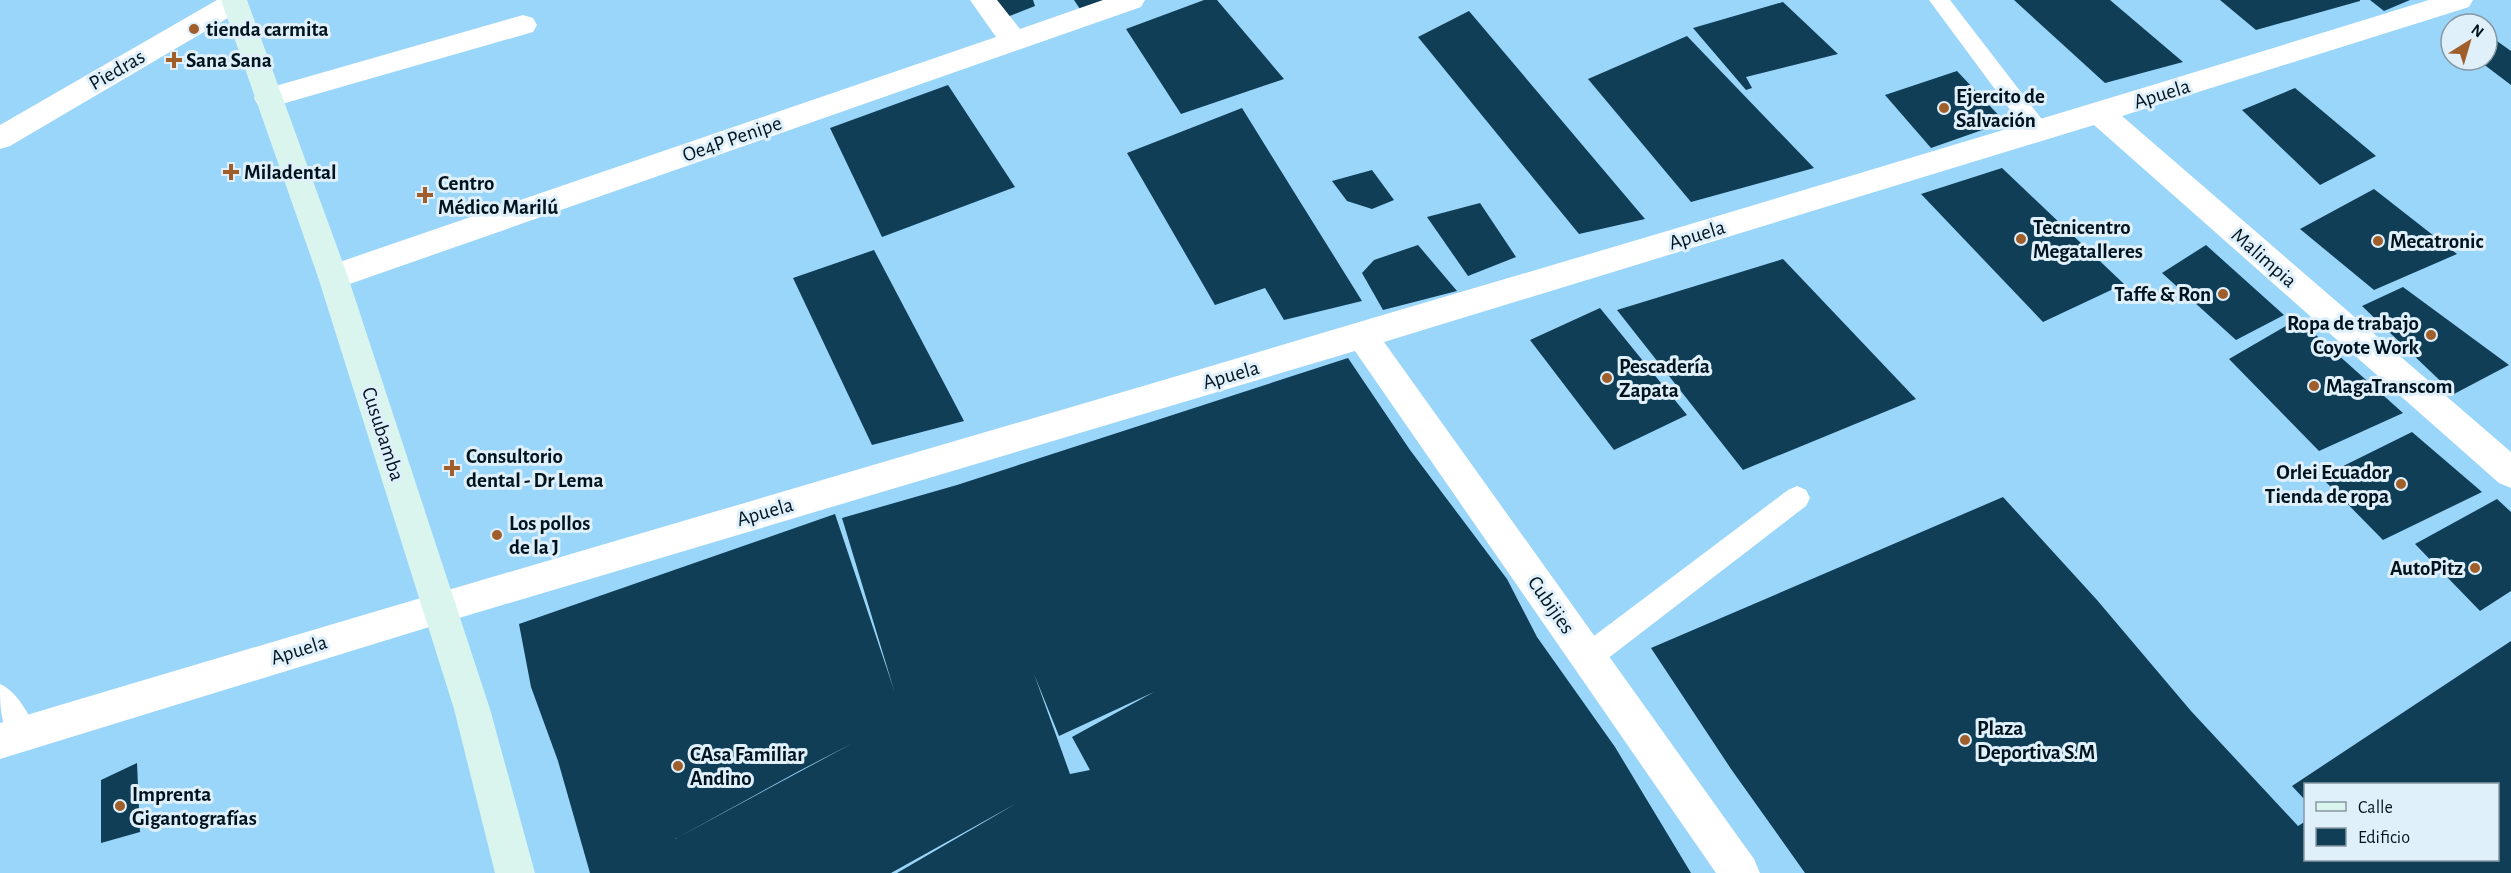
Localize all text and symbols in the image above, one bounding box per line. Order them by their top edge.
north arrow [2439,12,2499,72]
place label: tienda carmita [206,19,329,40]
text: N [2468,21,2487,41]
marker: tienda carmita [187,22,201,36]
street label: Piedras [86,46,148,94]
place label: Sana Sana [186,50,272,71]
marker: Sana Sana [167,53,181,67]
street label: Apuela [2131,75,2193,112]
place label: Ejercito de Salvación [1956,86,2045,131]
marker: Ejercito de Salvación [1937,101,1951,115]
street label: Oe4P Penipe [680,112,784,166]
place label: Miladental [244,162,337,183]
marker: Miladental [222,163,240,181]
place label: Centro Médico Marilú [438,173,558,218]
marker: Centro Médico Marilú [416,186,434,204]
street label: Apuela [1666,216,1728,253]
place label: Tecnicentro Megatalleres [2033,217,2143,262]
street label: Malimpia [2227,224,2301,292]
place label: Mecatronic [2390,231,2484,252]
marker: Tecnicentro Megatalleres [2014,232,2028,246]
marker: Mecatronic [2371,234,2385,248]
place label: Taffe & Ron [2114,284,2211,305]
marker: Taffe & Ron [2216,287,2230,301]
place label: Ropa de trabajo Coyote Work [2287,313,2420,358]
marker: Ropa de trabajo Coyote Work [2424,328,2438,342]
place label: Pescadería Zapata [1619,356,1710,401]
street label: Apuela [1200,357,1262,393]
marker: Pescadería Zapata [1600,371,1614,385]
place label: MagaTranscom [2326,376,2452,397]
marker: MagaTranscom [2307,379,2321,393]
street label: Cusubamba [358,384,408,484]
place label: Consultorio dental - Dr Lema [466,446,604,491]
marker: Consultorio dental - Dr Lema [443,459,461,477]
place label: Orlei Ecuador Tienda de ropa [2265,462,2390,507]
marker: Orlei Ecuador Tienda de ropa [2394,477,2408,491]
street label: Apuela [734,494,796,530]
place label: Los pollos de la J [509,513,590,558]
marker: Los pollos de la J [490,528,504,542]
place label: AutoPitz [2390,558,2463,579]
marker: AutoPitz [2468,561,2482,575]
street label: Cubijies [1524,572,1578,638]
street label: Apuela [268,631,330,668]
place label: Plaza Deportiva S.M [1977,718,2095,763]
marker: Plaza Deportiva S.M [1958,733,1972,747]
place label: CAsa Familiar Andino [690,744,805,789]
marker: CAsa Familiar Andino [671,759,685,773]
legend [2304,783,2499,861]
place label: Imprenta Gigantografías [132,784,257,829]
marker: Imprenta Gigantografías [113,799,127,813]
text: Calle [2358,799,2393,817]
text: Edificio [2358,829,2410,847]

